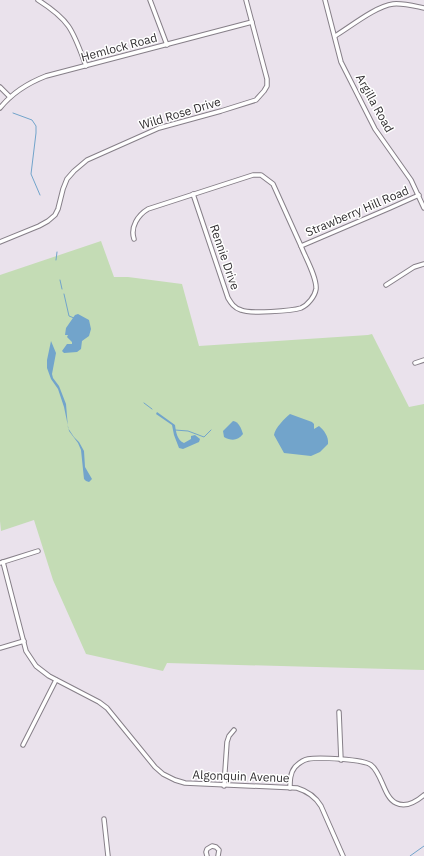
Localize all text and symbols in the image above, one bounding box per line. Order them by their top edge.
street label: Hemlock Road [79,30,159,64]
street label: Argilla Road [353,71,397,135]
street label: Wild Rose Drive [138,93,223,132]
street label: Strawberry Hill Road [303,182,411,240]
street label: Rennie Drive [207,222,243,292]
street label: Algonquin Avenue [192,767,290,785]

